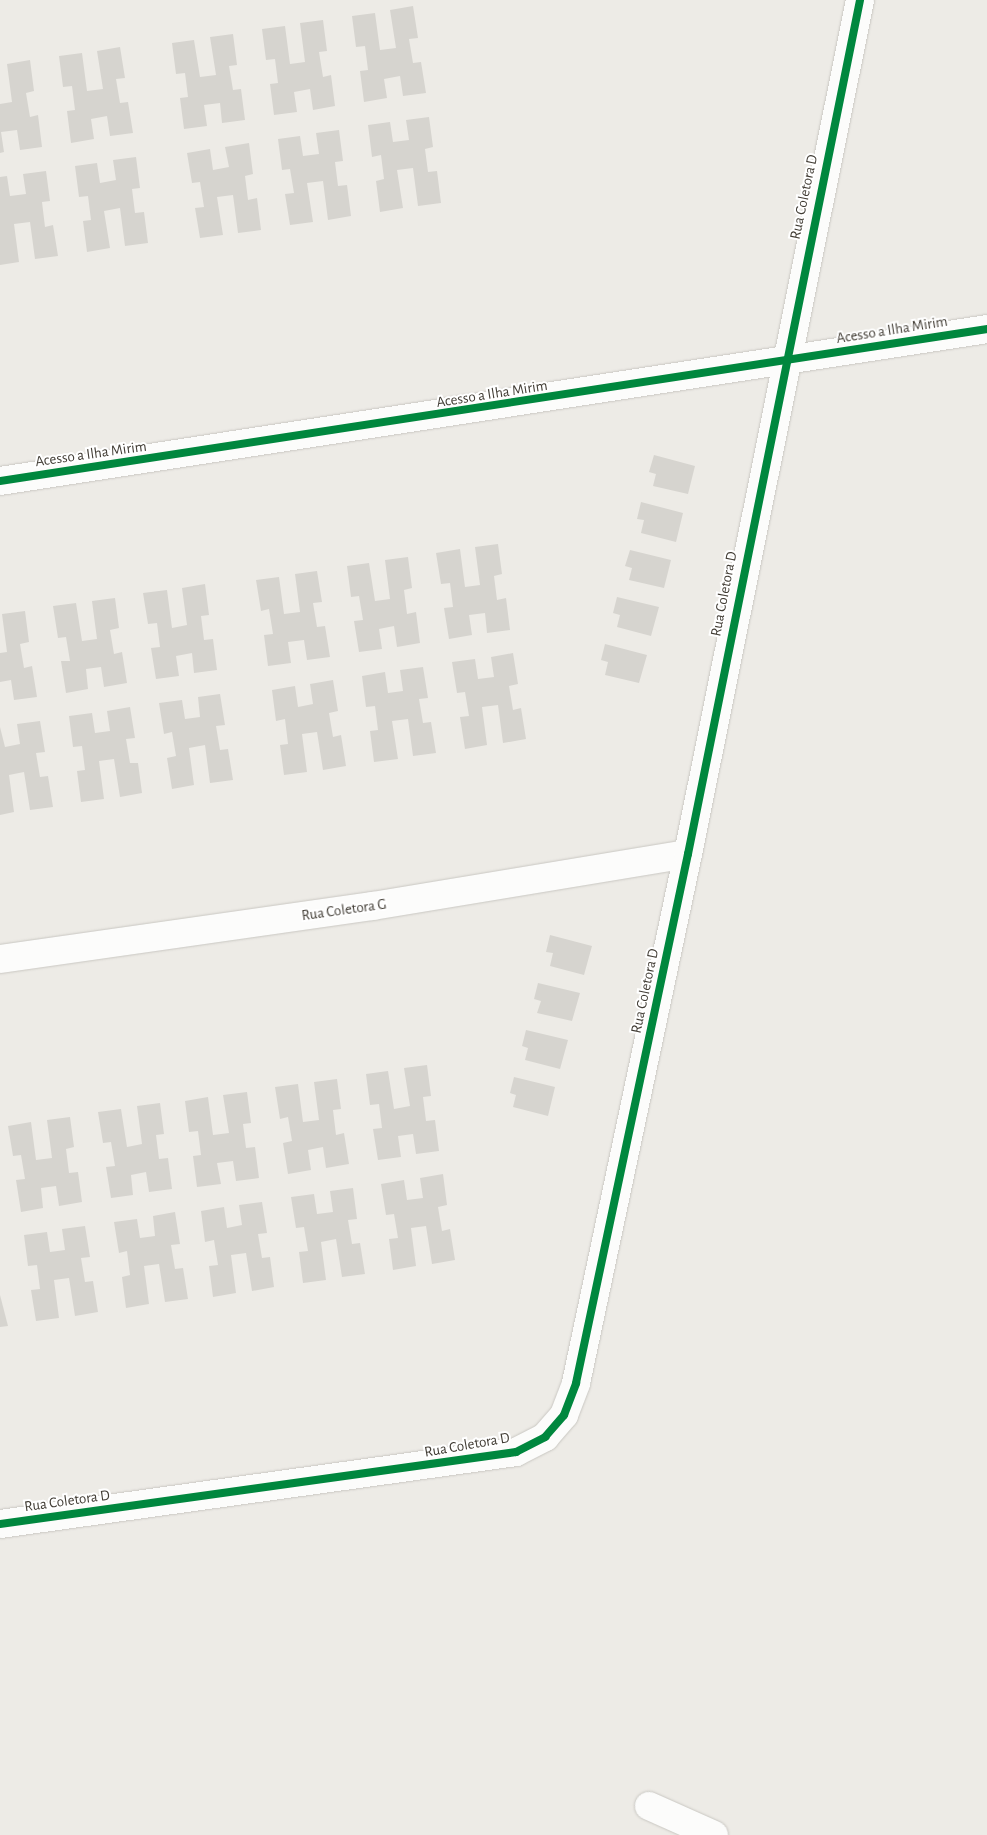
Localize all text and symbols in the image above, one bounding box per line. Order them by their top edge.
street label: Rua Coletora D [786,153,822,241]
street label: Acesso a Ilha Mirim [835,312,949,348]
street label: Acesso a Ilha Mirim [435,376,549,412]
street label: Acesso a Ilha Mirim [34,437,148,471]
street label: Rua Coletora D [707,550,741,638]
street label: Rua Coletora G [300,895,388,925]
street label: Rua Coletora D [627,947,663,1035]
street label: Rua Coletora D [423,1429,511,1461]
street label: Rua Coletora D [23,1486,111,1516]

